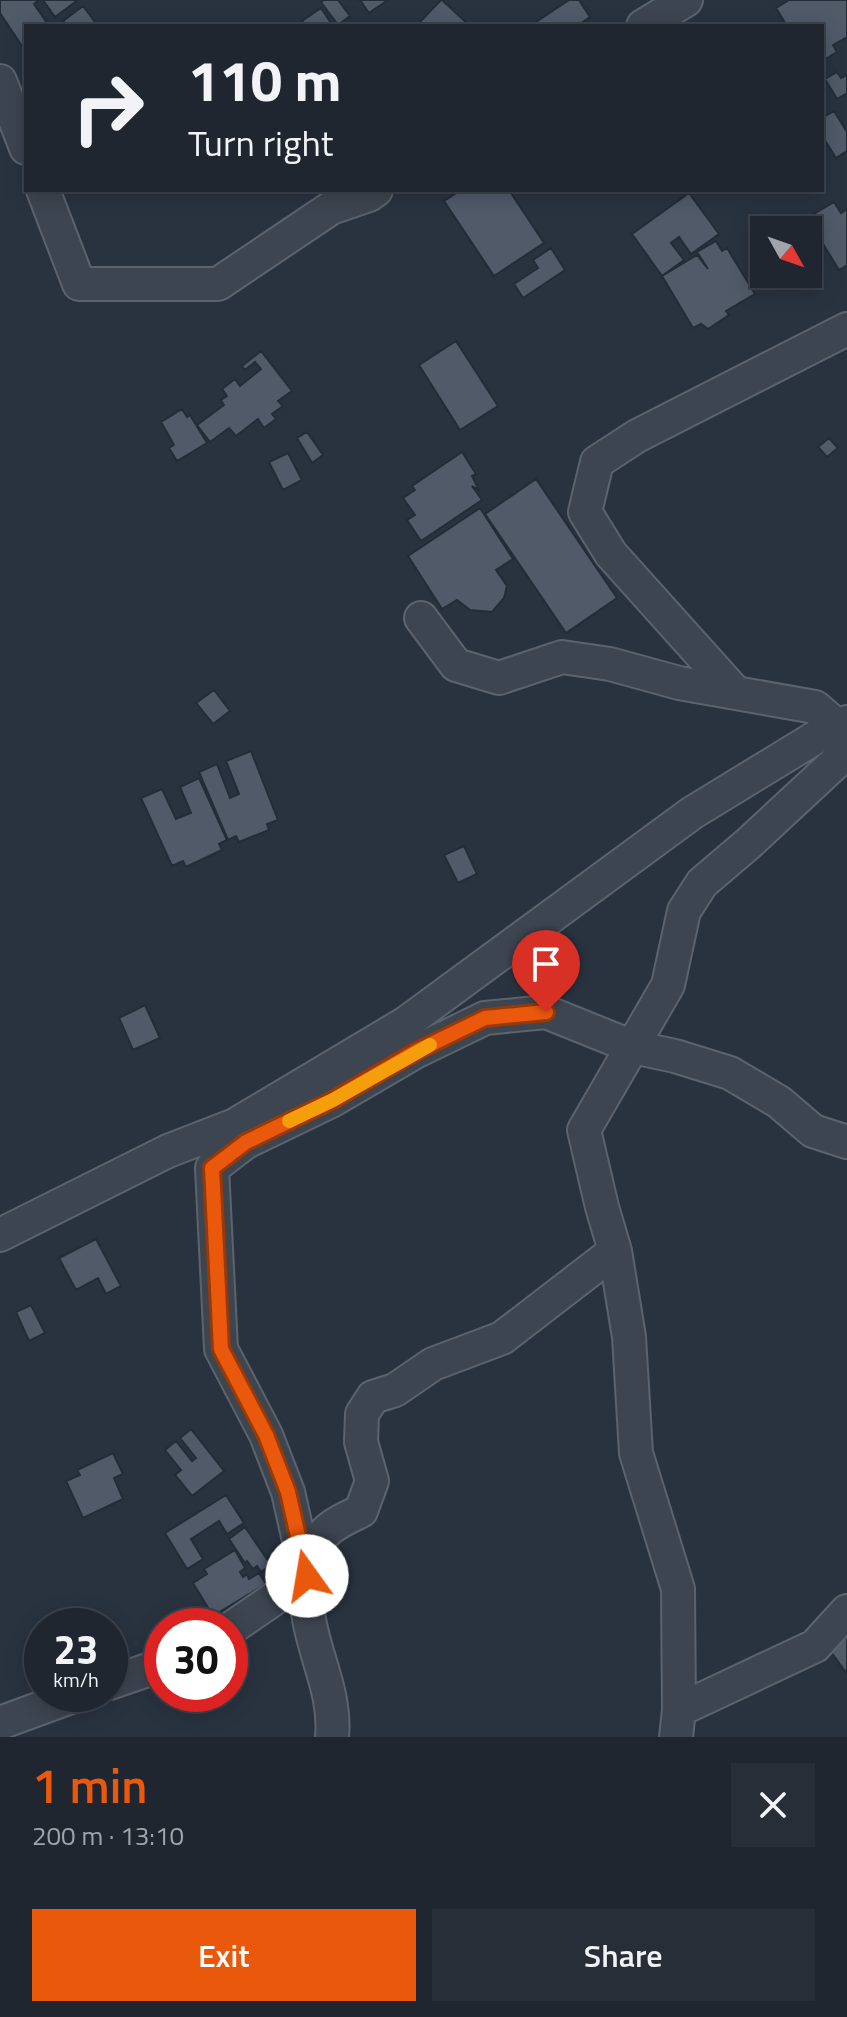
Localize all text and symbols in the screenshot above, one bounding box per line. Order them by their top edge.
text: 110 m [188,38,341,123]
icon: right [56,56,160,160]
text: Turn right [188,115,333,170]
north arrow [750,216,822,288]
map controls [750,216,822,288]
pin [512,930,580,1012]
icon: arrive [524,942,568,986]
position arrow [265,1534,349,1618]
speed limit sign: 30 [144,1608,248,1712]
text: 23 [54,1619,98,1680]
text: km/h [53,1664,99,1695]
text: 1 min [32,1749,147,1822]
button: close [731,1763,815,1847]
text: 200 m · 13:10 [32,1816,184,1855]
button: Exit [32,1909,416,2001]
button: Share [432,1909,815,2001]

